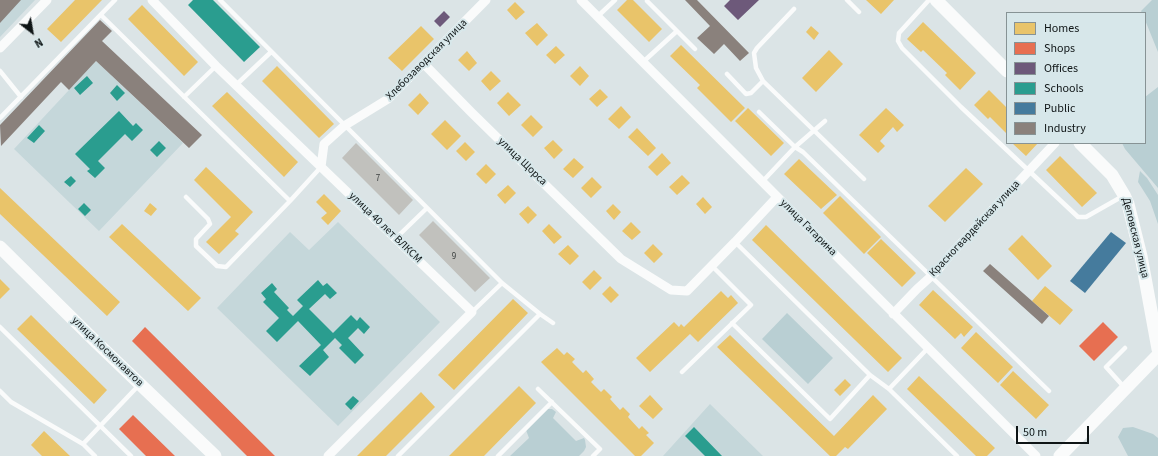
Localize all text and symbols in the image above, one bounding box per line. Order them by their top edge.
north arrow [12,12,52,52]
legend [1006,12,1146,144]
street label: Хлебозаводская улица [384,17,470,103]
text: Homes [1044,20,1079,37]
text: N [31,34,45,51]
text: Shops [1044,40,1075,57]
text: Offices [1044,60,1078,77]
text: Schools [1044,80,1084,97]
text: Public [1044,100,1075,117]
text: Industry [1044,120,1086,137]
street label: улица Щорса [495,135,549,189]
house number: 7 [376,174,380,184]
street label: Красногвардейская улица [927,178,1023,280]
street label: улица 40 лет ВЛКСМ [346,190,424,266]
street label: Деповская улица [1119,196,1151,280]
street label: улица Гагарина [777,197,839,259]
house number: 9 [452,252,456,262]
street label: улица Космонавтов [68,314,146,390]
scale bar [1018,418,1091,444]
text: 50 m [1023,424,1047,441]

